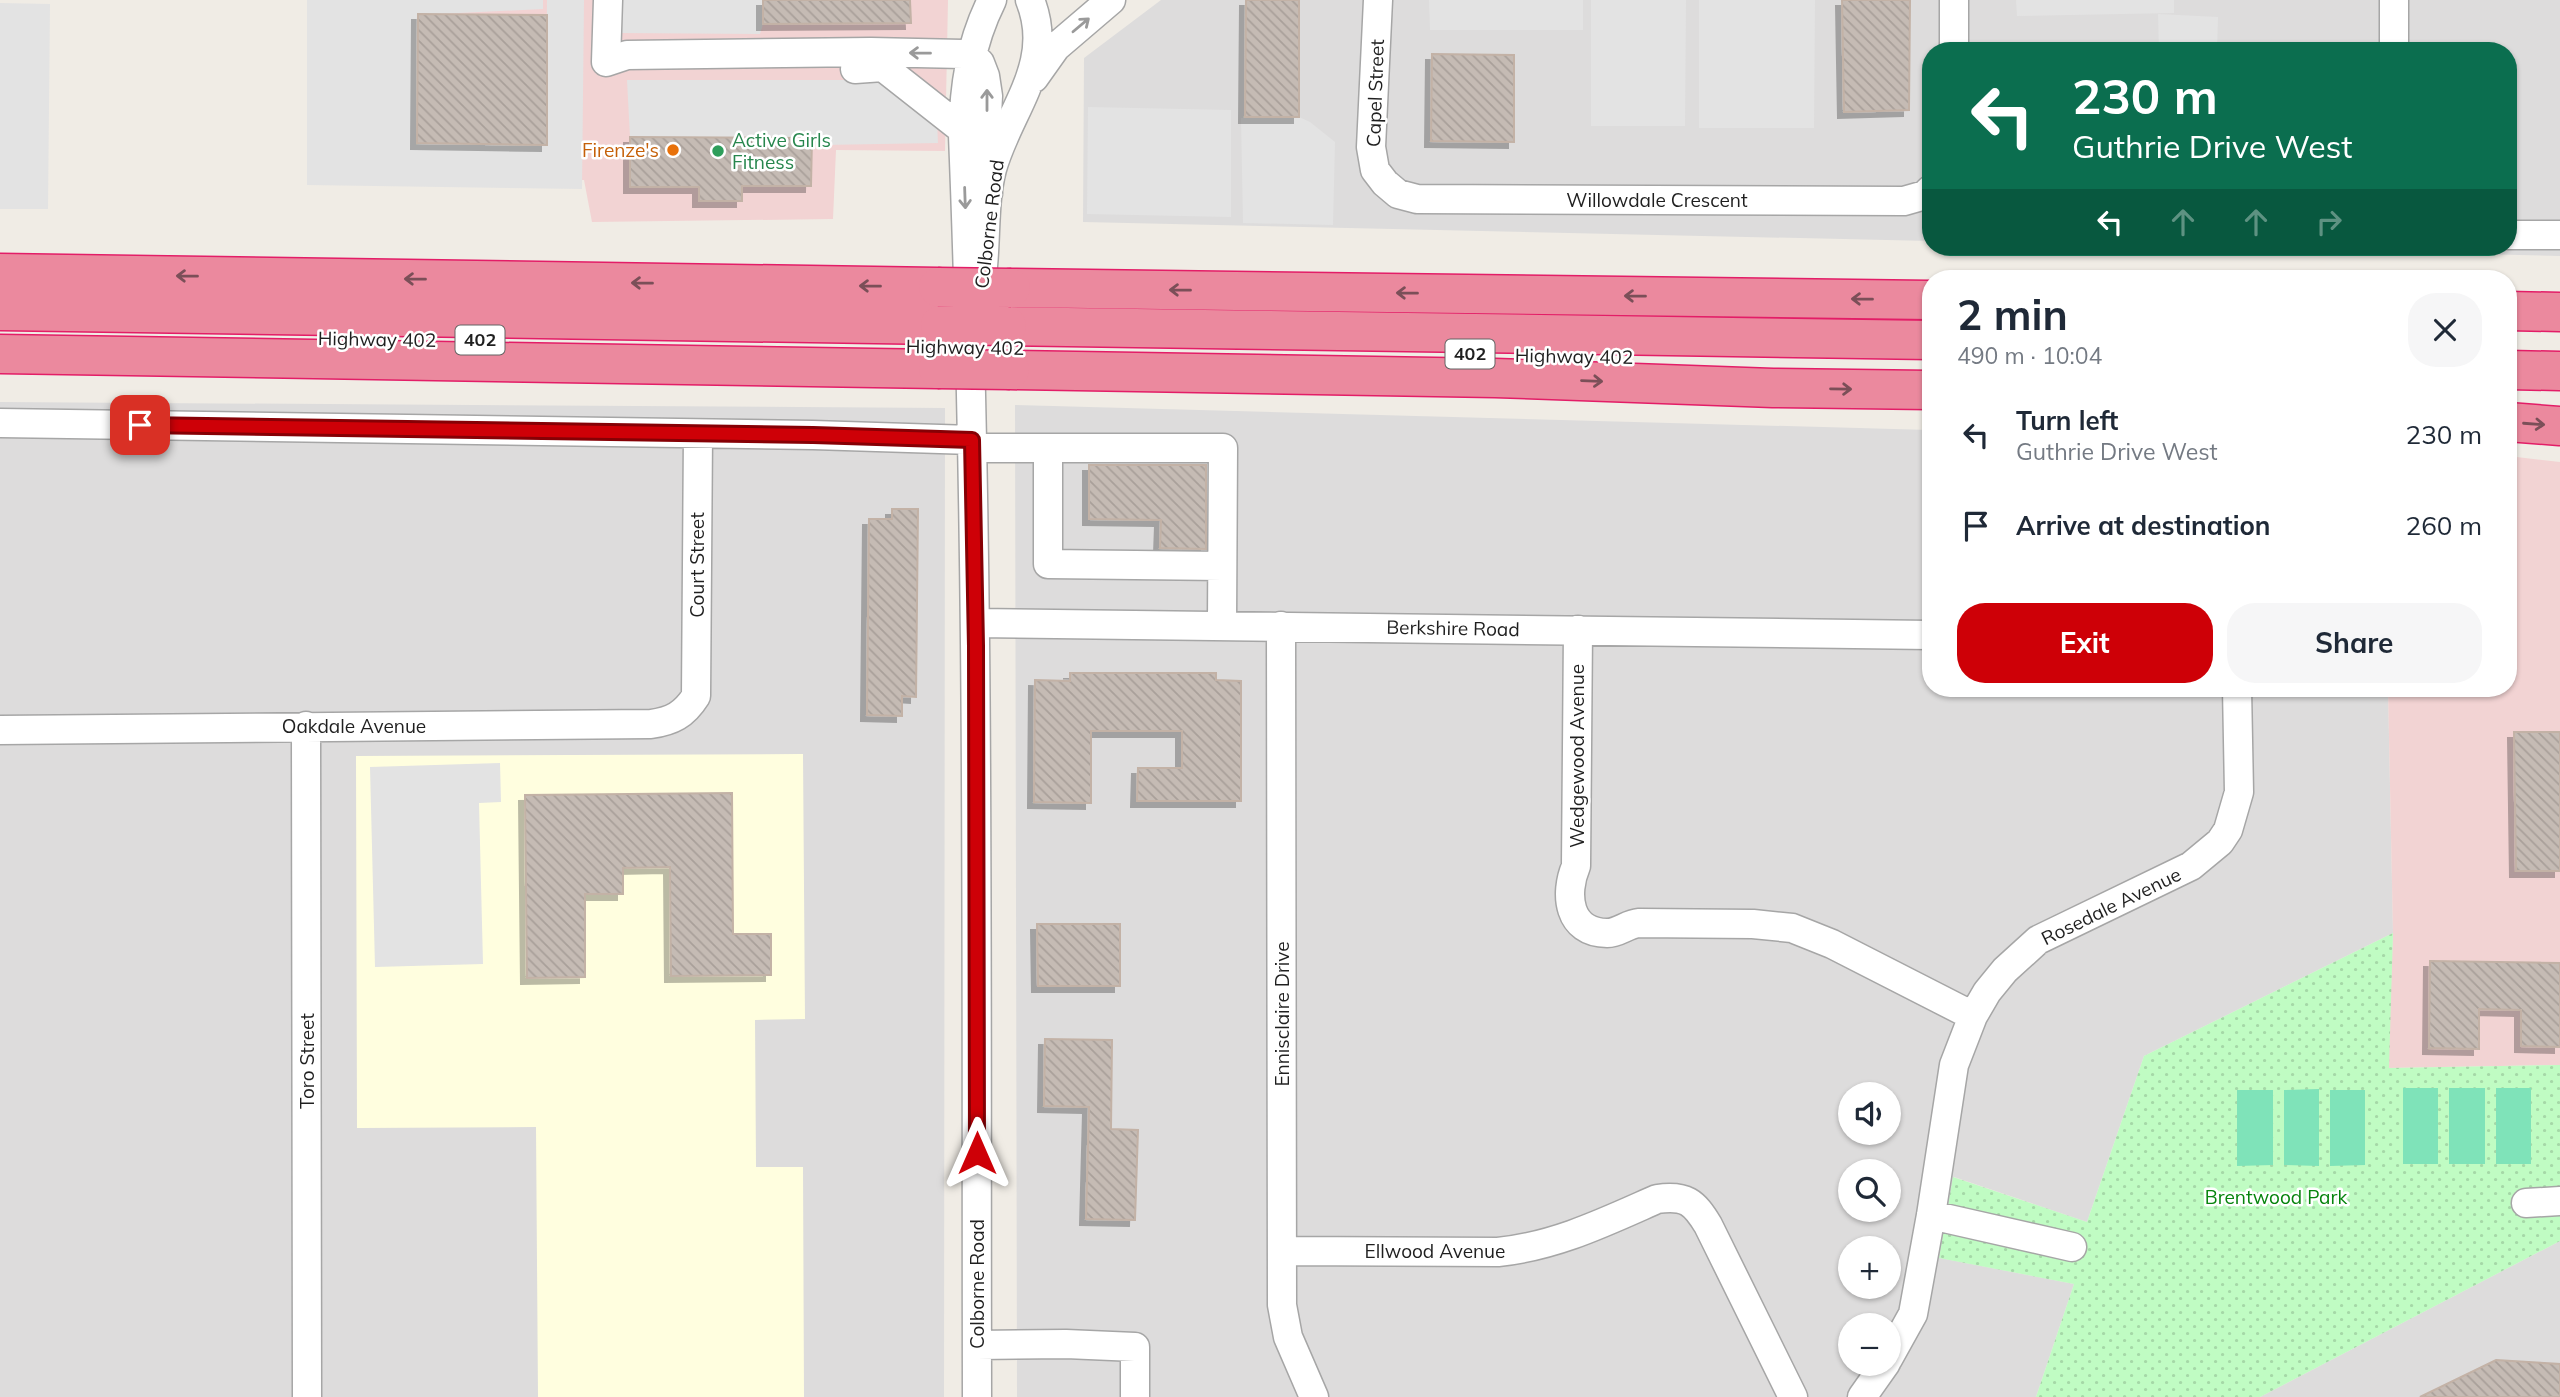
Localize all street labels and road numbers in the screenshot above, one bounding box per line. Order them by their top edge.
street label: Capel Street [1361,38,1389,147]
street label: Colborne Road [969,158,1009,290]
street label: Willowdale Crescent [1566,188,1748,212]
street label: Highway 402 [318,326,436,352]
road number: 402 [456,326,504,354]
street label: Highway 402 [906,334,1024,360]
road number: 402 [1446,340,1494,368]
street label: Highway 402 [1515,343,1633,369]
street label: Court Street [685,512,709,618]
street label: Berkshire Road [1386,615,1520,641]
street label: Wedgewood Avenue [1565,664,1589,848]
street label: Oakdale Avenue [282,714,426,738]
street label: Rosedale Avenue [2037,862,2185,950]
street label: Ennisclaire Drive [1270,941,1294,1087]
street label: Toro Street [295,1013,319,1109]
street label: Colborne Road [965,1219,989,1349]
street label: Ellwood Avenue [1365,1239,1505,1263]

